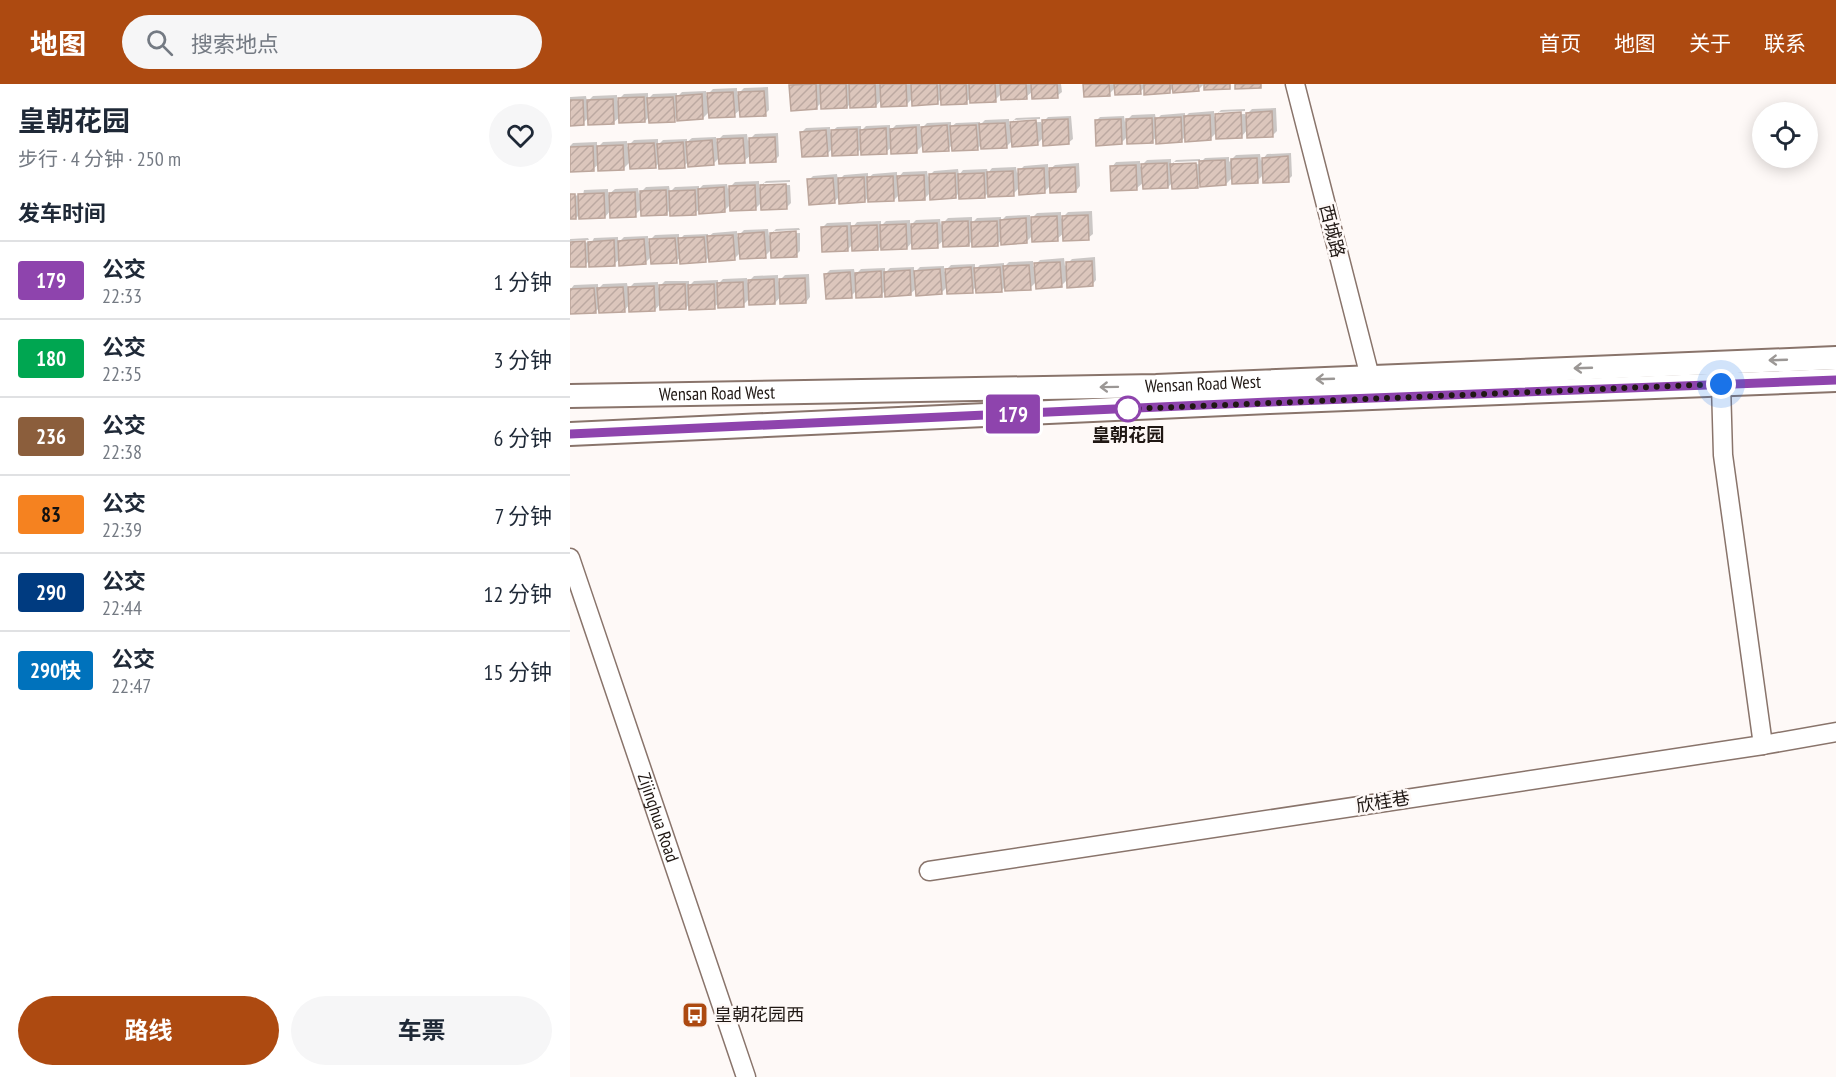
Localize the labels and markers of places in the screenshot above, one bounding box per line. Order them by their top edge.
marker: 皇朝花园 [1115,396,1141,422]
place label: 皇朝花园 [1092,423,1164,446]
bus stop icon: 皇朝花园西 [680,1000,710,1030]
place label: 皇朝花园西 [714,1003,804,1026]

